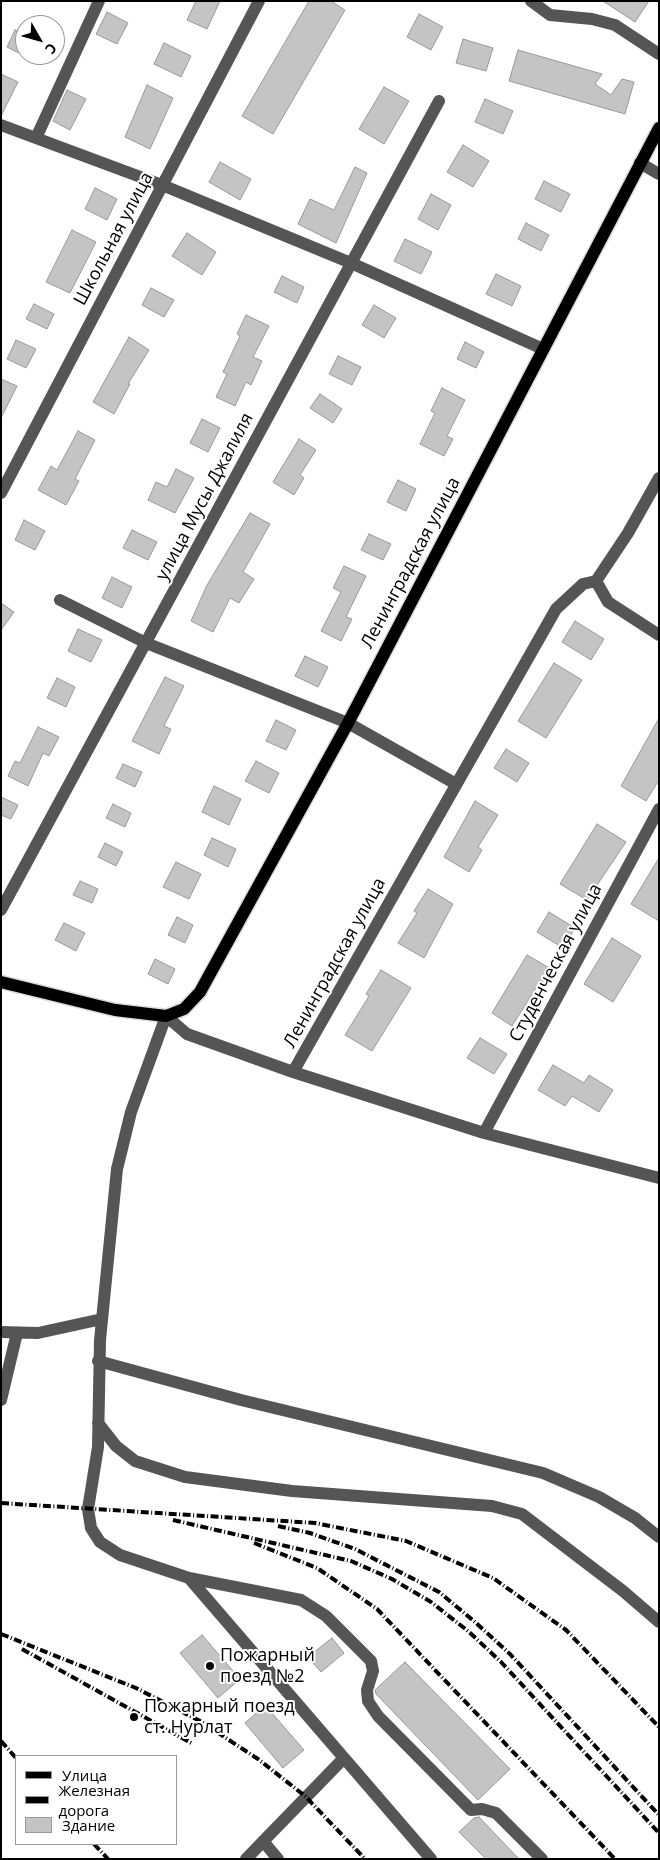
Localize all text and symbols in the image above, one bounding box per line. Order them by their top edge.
north arrow [15,15,65,65]
text: С [41,40,62,58]
street label: Школьная улица [70,169,158,309]
street label: улица Мусы Джалиля [152,410,258,584]
street label: Ленинградская улица [357,474,465,652]
street label: Ленинградская улица [279,874,391,1052]
street label: Студенческая улица [505,880,607,1046]
place label: Пожарный поезд №2 [220,1645,315,1688]
marker: Пожарный поезд №2 [204,1660,216,1672]
place label: Пожарный поезд ст. Нурлат [144,1696,295,1738]
marker: Пожарный поезд ст. Нурлат [128,1711,140,1723]
legend [15,1755,178,1845]
text: Улица [62,1765,107,1785]
text: Железная дорога [59,1780,130,1820]
text: Здание [62,1815,115,1835]

